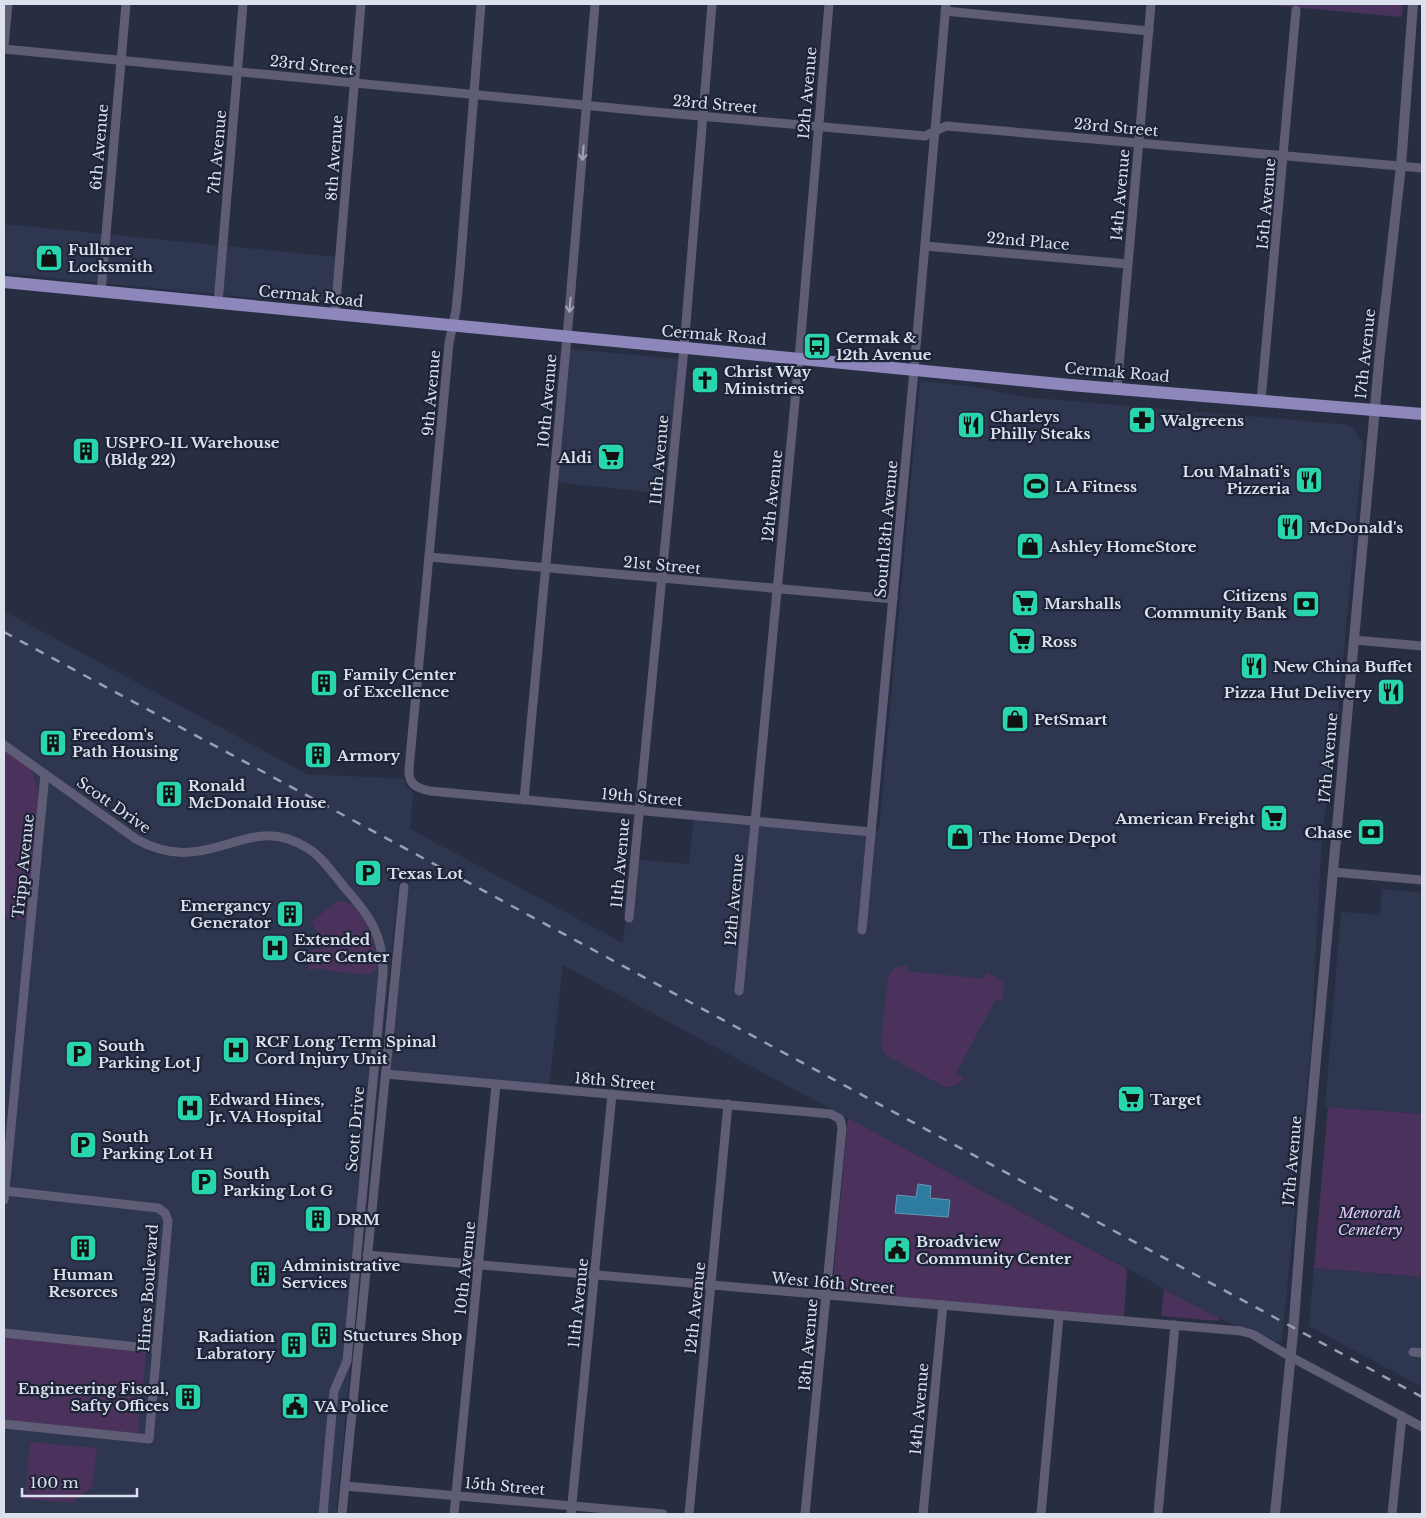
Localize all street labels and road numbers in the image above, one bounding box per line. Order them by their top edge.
street label: 12th Avenue [793,46,821,140]
street label: 23rd Street [269,51,356,79]
street label: 23rd Street [672,91,759,117]
street label: 6th Avenue [86,103,112,191]
street label: 7th Avenue [204,109,230,195]
street label: 8th Avenue [322,114,346,202]
street label: 23rd Street [1073,114,1160,140]
street label: 14th Avenue [1107,148,1133,242]
street label: 15th Avenue [1253,157,1279,251]
street label: 22nd Place [986,228,1070,254]
street label: Cermak Road [258,281,364,311]
street label: 17th Avenue [1351,308,1379,400]
street label: Cermak Road [661,321,767,349]
street label: 9th Avenue [418,349,444,437]
street label: 10th Avenue [533,353,561,449]
street label: Cermak Road [1064,358,1170,386]
street label: 11th Avenue [646,414,672,506]
street label: 12th Avenue [758,449,786,543]
street label: South13th Avenue [871,459,901,599]
street label: 21st Street [622,552,702,578]
street label: 17th Avenue [1315,712,1341,804]
street label: Scott Drive [73,773,155,837]
street label: 19th Street [600,784,684,810]
street label: Tripp Avenue [8,813,38,919]
street label: 11th Avenue [607,817,633,909]
street label: 12th Avenue [720,853,748,947]
street label: 18th Street [574,1068,657,1094]
street label: Scott Drive [342,1085,368,1173]
street label: 17th Avenue [1279,1115,1305,1207]
street label: 10th Avenue [451,1220,479,1316]
street label: Hines Boulevard [134,1223,162,1353]
street label: 11th Avenue [564,1257,592,1349]
street label: 12th Avenue [681,1261,709,1355]
street label: West 16th Street [770,1268,896,1298]
street label: 13th Avenue [794,1298,822,1392]
street label: 14th Avenue [906,1362,932,1456]
street label: 15th Street [464,1473,546,1499]

